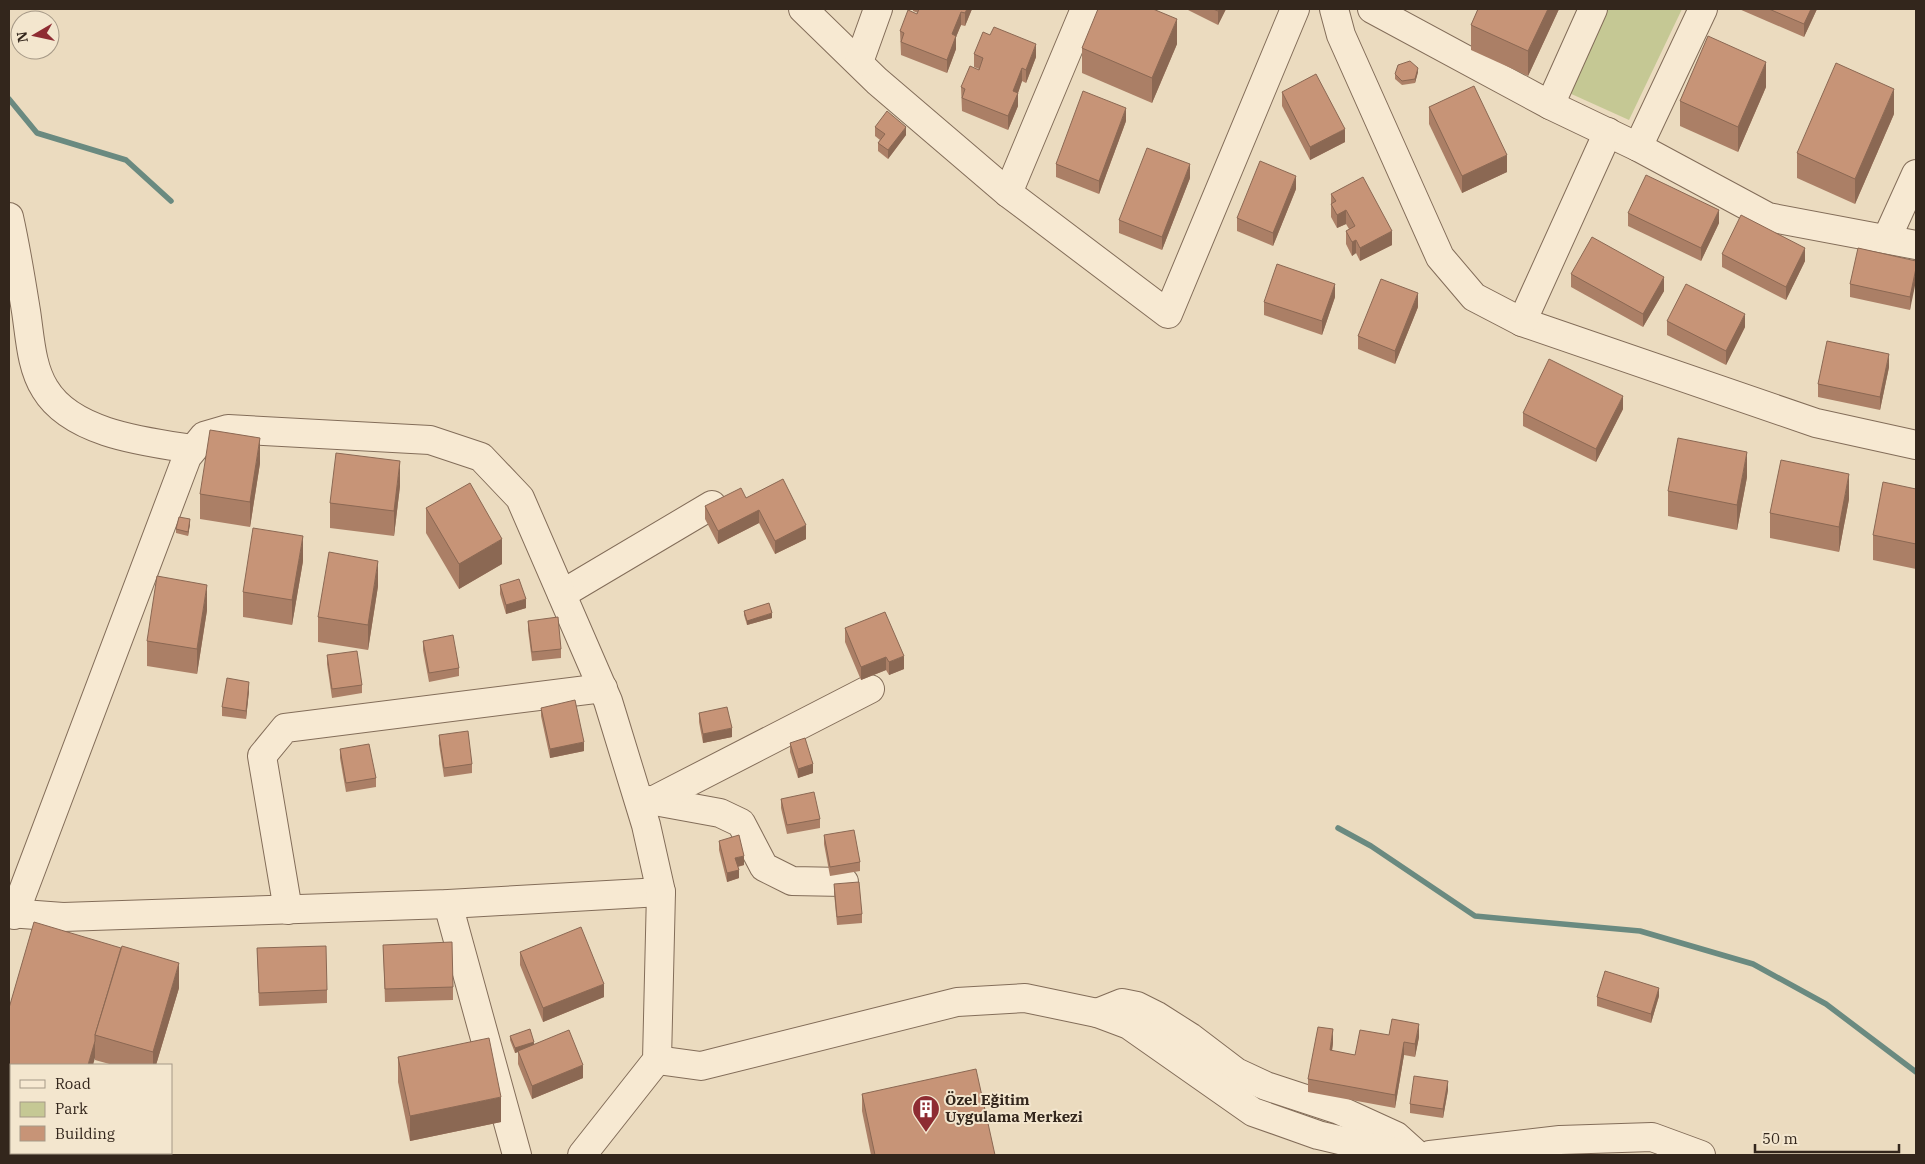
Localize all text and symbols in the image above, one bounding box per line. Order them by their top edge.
north arrow [10,10,60,60]
text: N [12,30,32,44]
legend [10,1064,172,1154]
text: Road [55,1074,91,1093]
place label: Özel Eğitim Uygulama Merkezi [945,1090,1083,1126]
building icon: Özel Eğitim Uygulama Merkezi [911,1094,941,1133]
text: Park [55,1099,88,1118]
scale bar [1755,1122,1899,1154]
text: Building [55,1124,115,1143]
text: 50 m [1762,1129,1798,1148]

